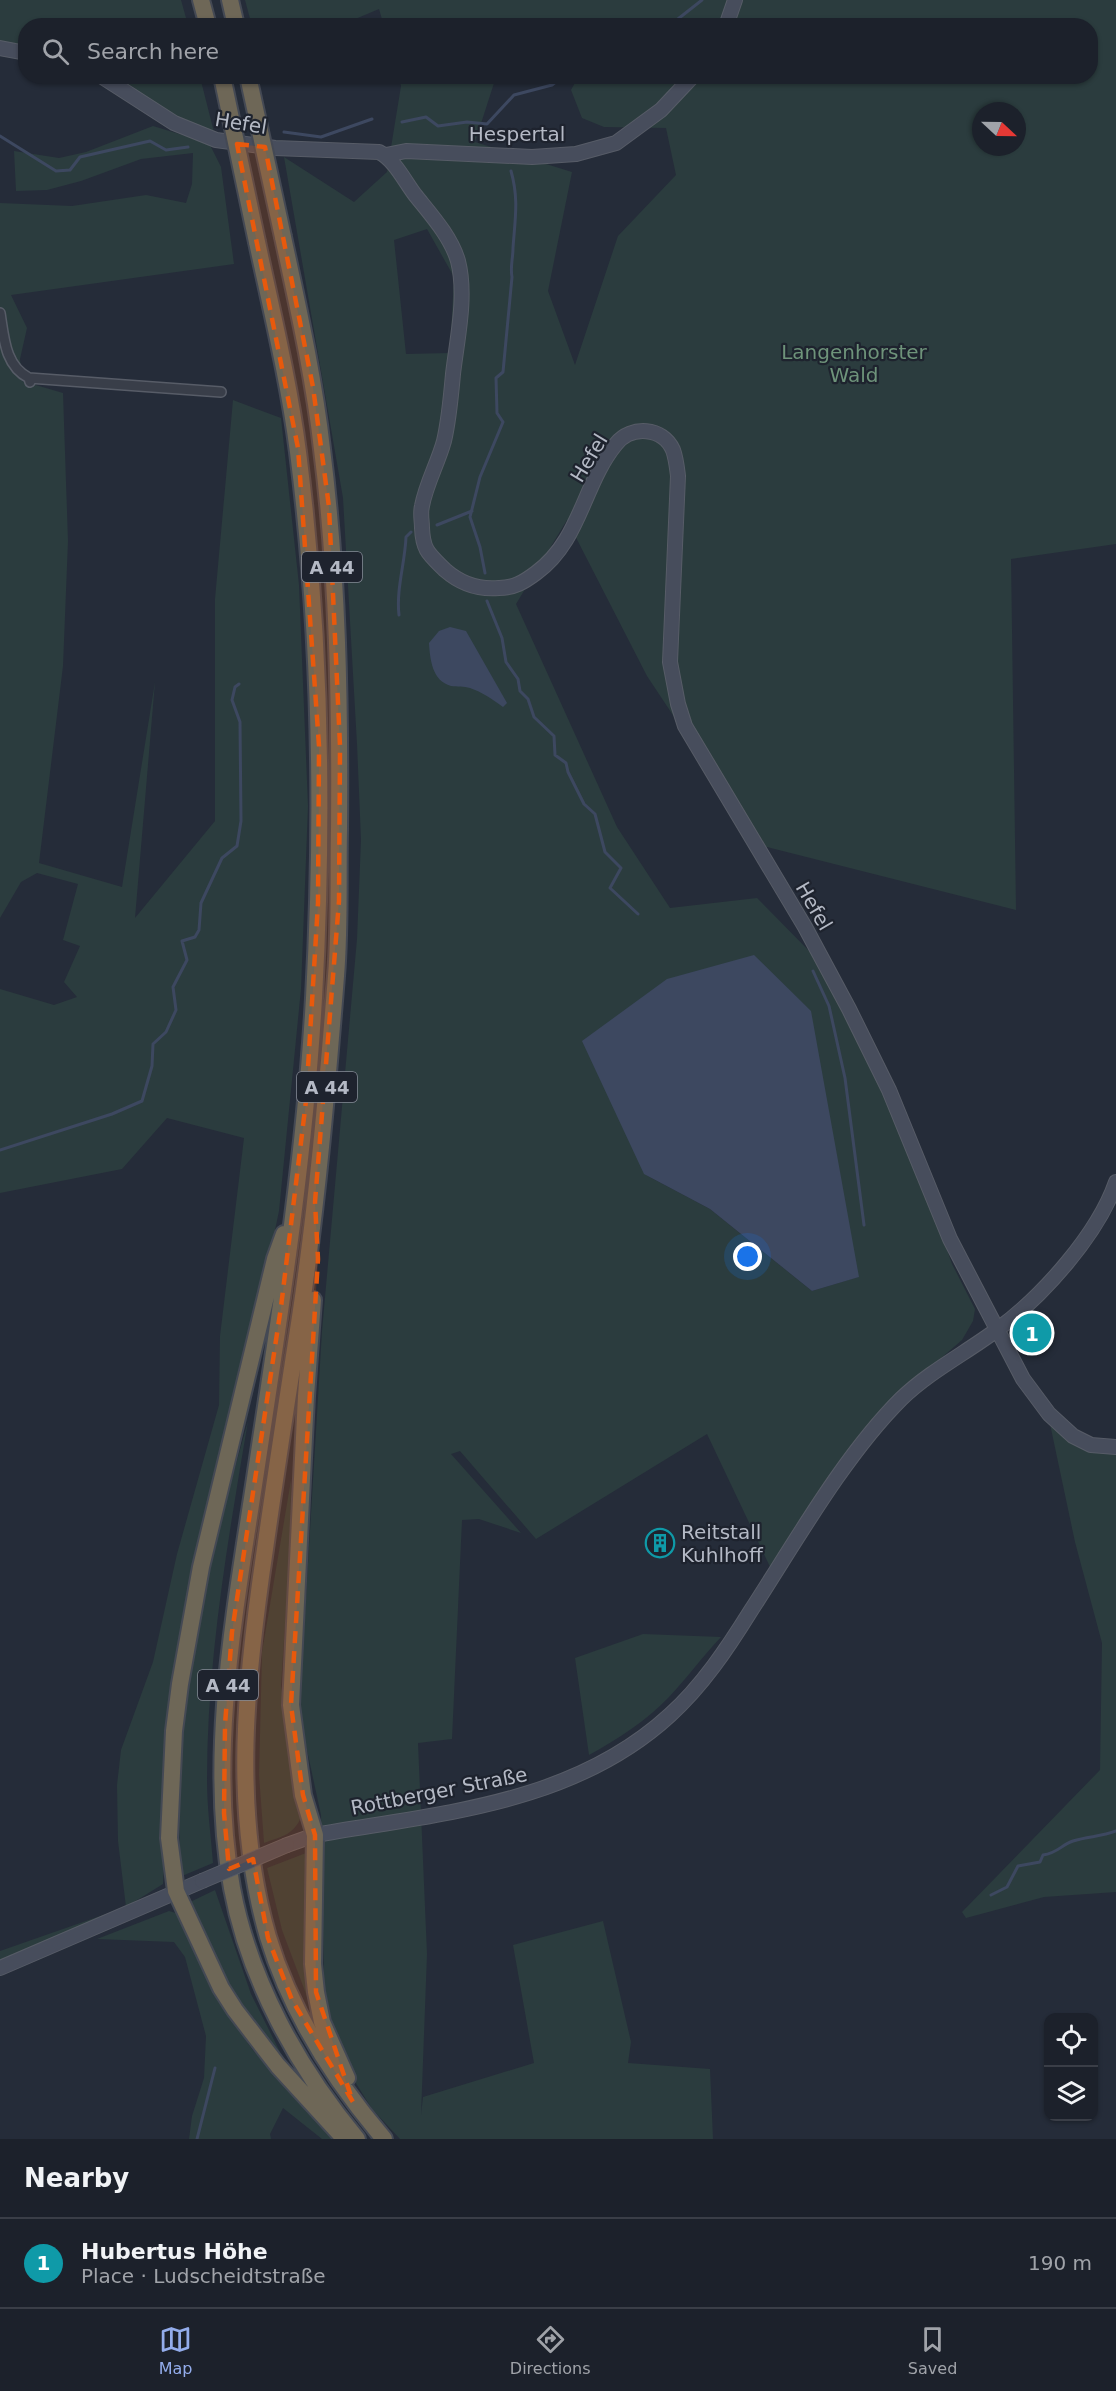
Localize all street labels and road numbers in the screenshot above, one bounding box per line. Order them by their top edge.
street label: Hefel [213,107,269,139]
street label: Hespertal [469,122,565,146]
street label: Hefel [565,429,613,487]
road number: A 44 [302,552,362,582]
street label: Hefel [791,877,837,935]
road number: A 44 [297,1072,357,1102]
road number: A 44 [198,1670,258,1700]
street label: Rottberger Straße [349,1762,529,1820]

